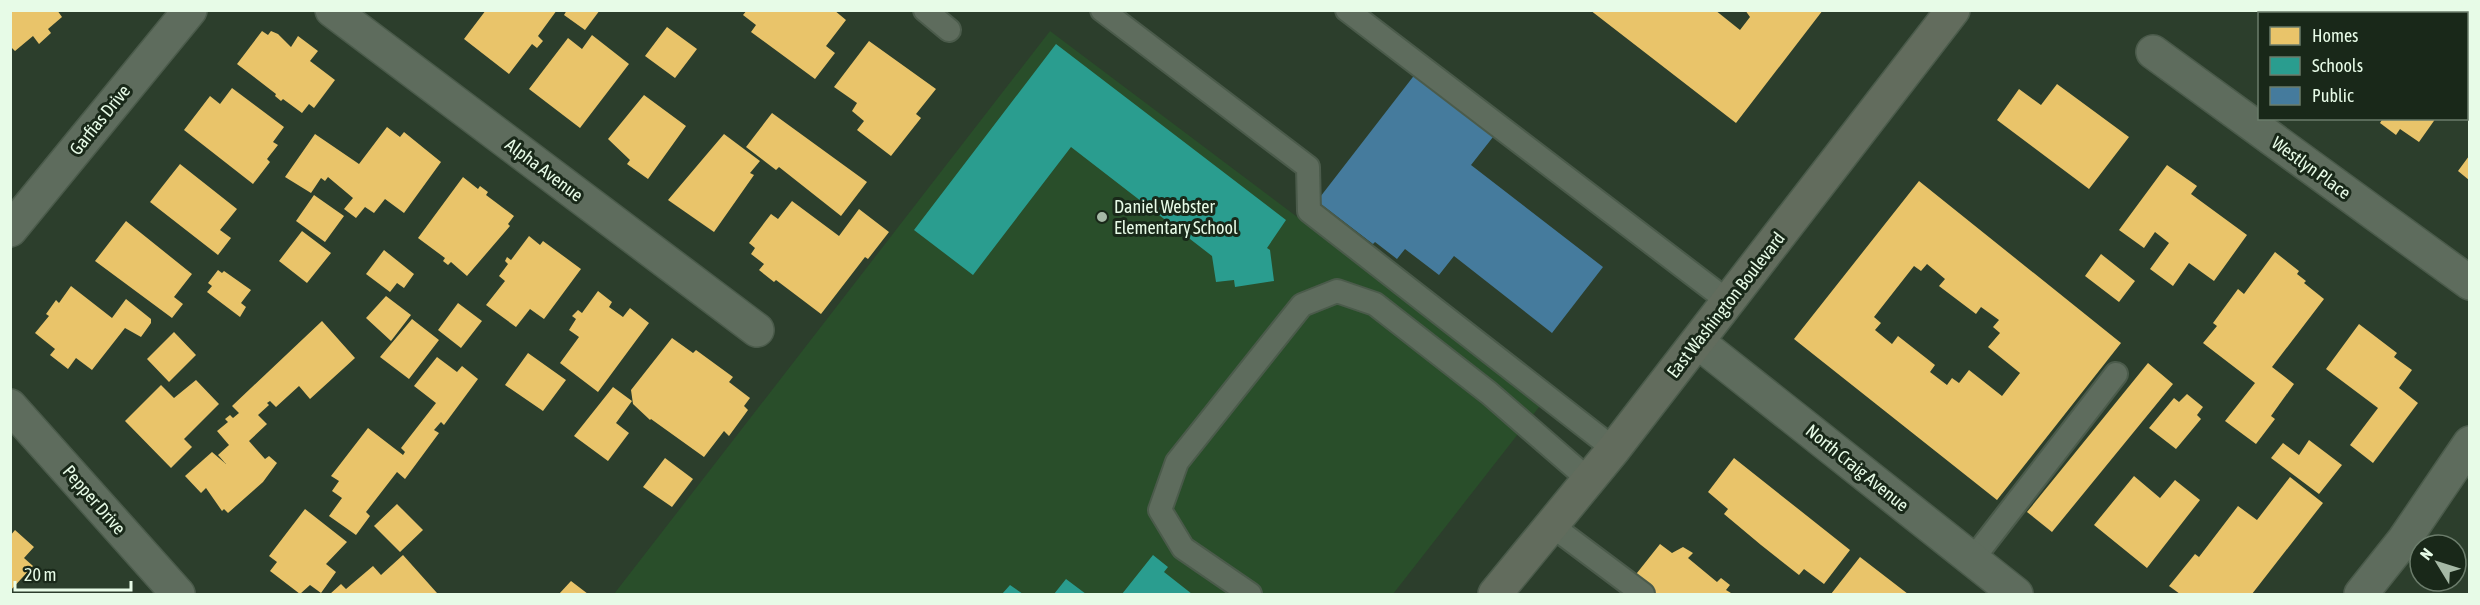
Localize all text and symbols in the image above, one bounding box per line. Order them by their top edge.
legend [2258,12,2468,120]
text: Homes [2312,25,2358,46]
text: Schools [2312,55,2363,76]
street label: Garfias Drive [65,80,134,159]
text: Public [2312,85,2354,106]
street label: Westlyn Place [2268,132,2355,203]
street label: Alpha Avenue [501,134,587,206]
place label: Daniel Webster Elementary School [1114,196,1238,238]
marker: Daniel Webster Elementary School [1095,210,1109,224]
street label: East Washington Boulevard [1662,228,1789,382]
street label: North Craig Avenue [1802,420,1913,515]
street label: Pepper Drive [59,461,130,539]
north arrow [2408,533,2468,593]
text: N [2416,544,2436,563]
scale bar [15,554,130,592]
text: 20 m [24,564,56,585]

